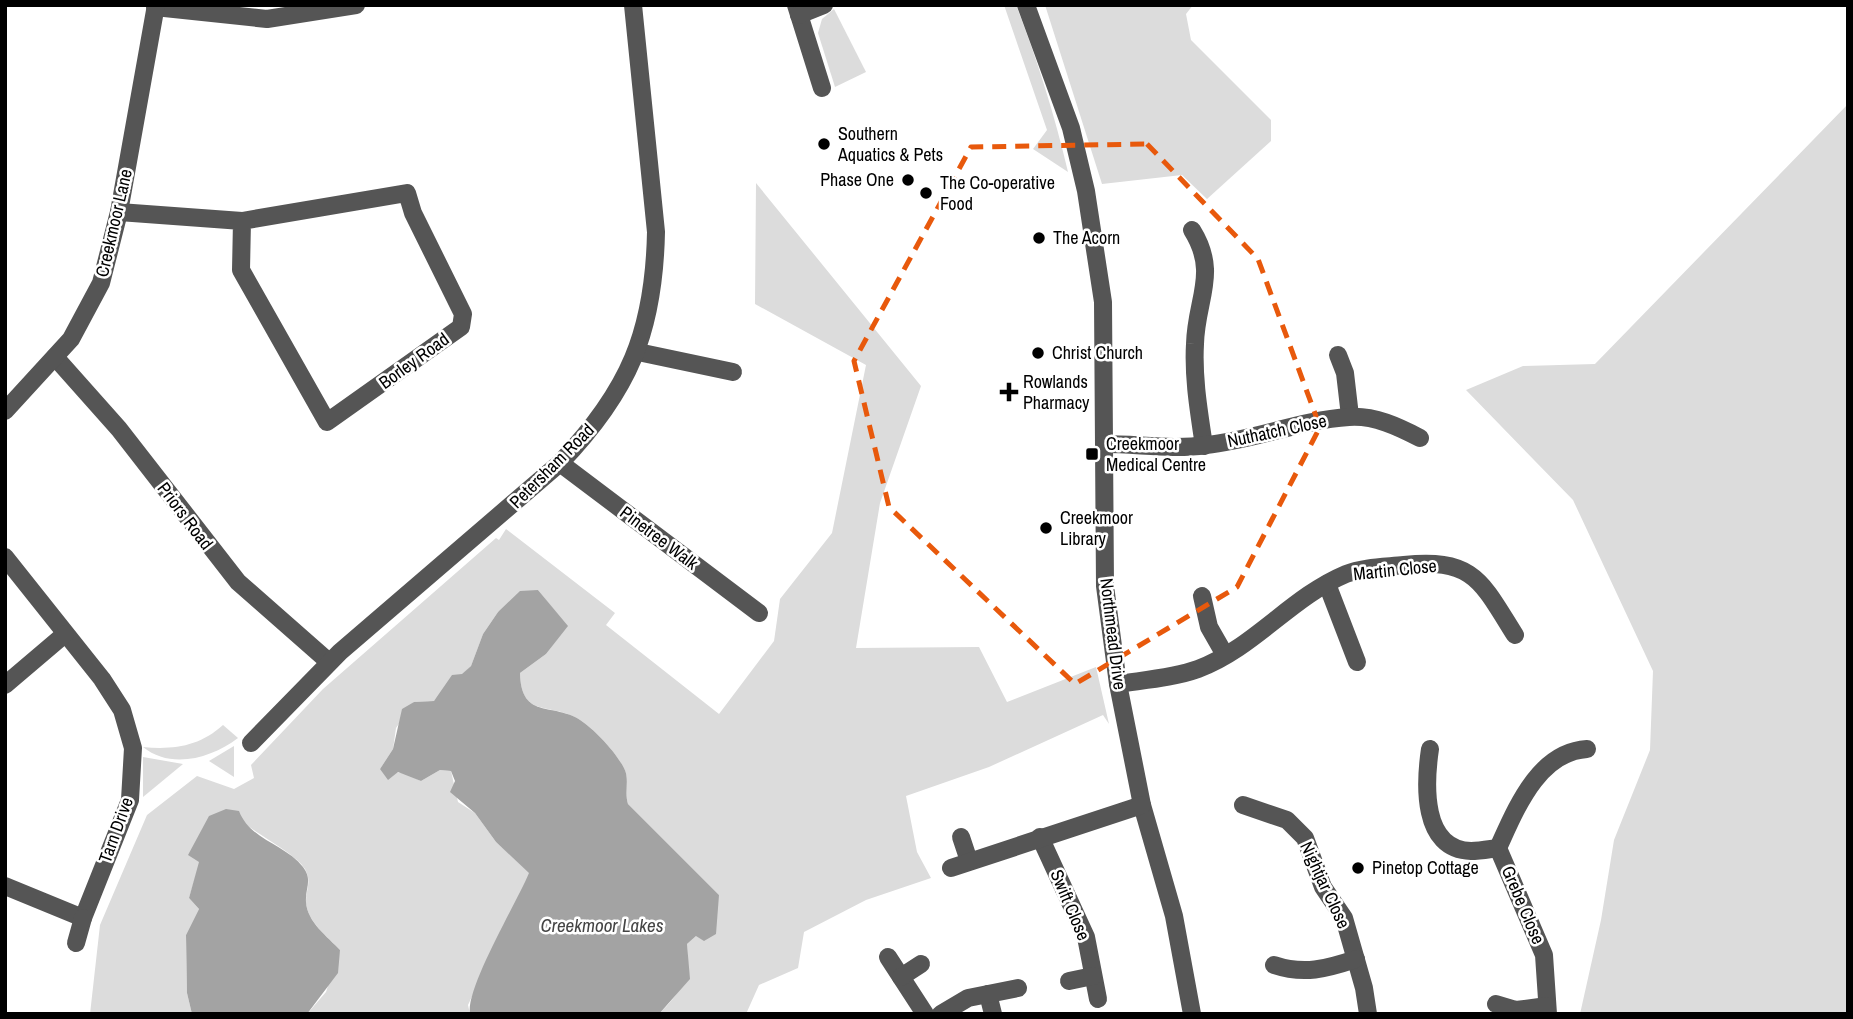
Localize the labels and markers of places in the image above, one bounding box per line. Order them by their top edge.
place label: Southern Aquatics & Pets [837,121,943,167]
marker: Southern Aquatics & Pets [816,136,832,152]
place label: Phase One [820,167,894,192]
place label: The Co-operative Food [940,170,1055,216]
marker: Phase One [900,172,916,188]
marker: The Co-operative Food [918,185,934,201]
place label: The Acorn [1053,225,1120,250]
marker: The Acorn [1031,230,1047,246]
place label: Christ Church [1052,340,1143,365]
marker: Christ Church [1030,345,1046,361]
place label: Rowlands Pharmacy [1023,369,1090,415]
marker: Rowlands Pharmacy [1001,384,1017,400]
place label: Creekmoor Medical Centre [1106,431,1206,477]
marker: Creekmoor Medical Centre [1084,446,1100,462]
place label: Creekmoor Library [1060,505,1133,551]
marker: Creekmoor Library [1038,520,1054,536]
place label: Pinetop Cottage [1372,855,1479,880]
marker: Pinetop Cottage [1350,860,1366,876]

